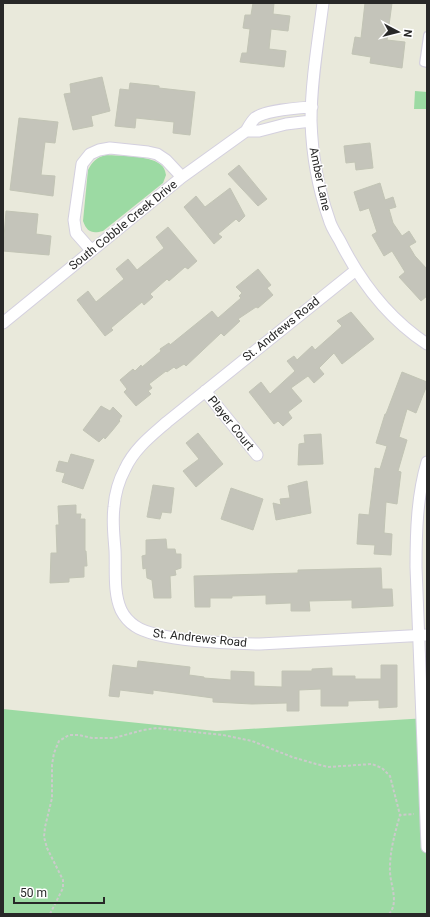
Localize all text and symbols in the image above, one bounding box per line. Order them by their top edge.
north arrow [378,12,418,52]
text: N [400,29,414,38]
street label: Amber Lane [306,146,334,212]
street label: South Cobble Creek Drive [66,177,180,273]
street label: St. Andrews Road [240,294,322,364]
street label: Player Court [205,393,257,453]
street label: St. Andrews Road [152,626,248,650]
scale bar [14,879,104,905]
text: 50 m [20,886,47,900]

